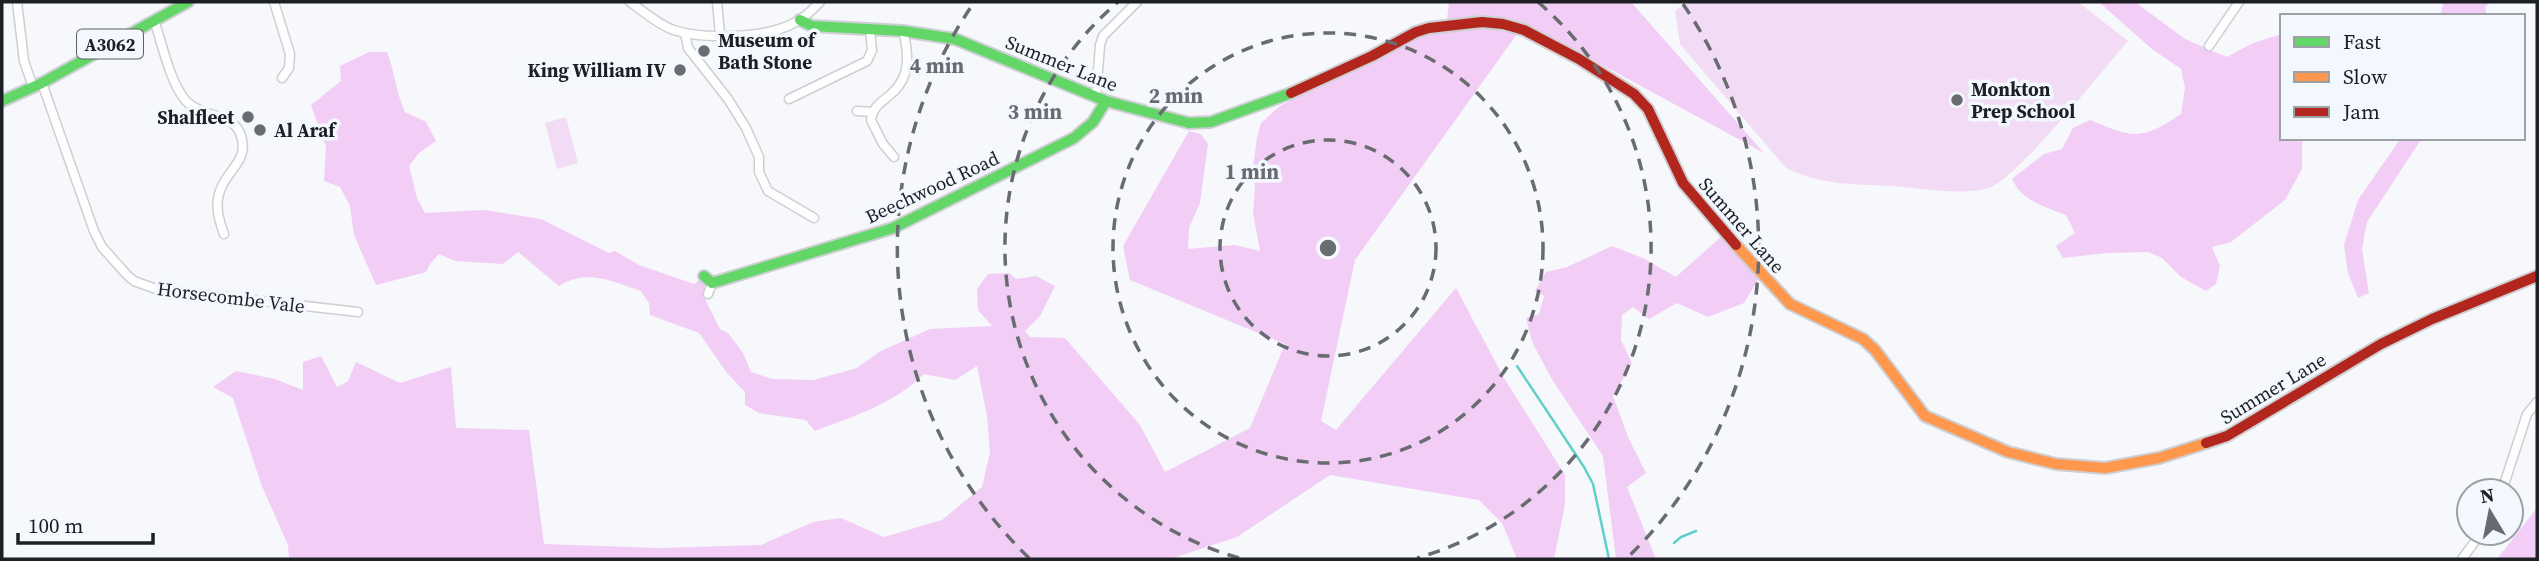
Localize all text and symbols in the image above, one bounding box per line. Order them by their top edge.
legend [2280,14,2525,140]
place label: Museum of Bath Stone [718,27,817,75]
text: Fast [2343,27,2381,56]
road number: A3062 [77,29,143,58]
street label: Summer Lane [1002,29,1122,97]
marker: Museum of Bath Stone [696,43,712,59]
text: 4 min [910,51,964,80]
place label: King William IV [528,57,666,83]
marker: King William IV [672,62,688,78]
text: Slow [2343,62,2387,91]
place label: Monkton Prep School [1971,76,2075,124]
text: 2 min [1149,81,1203,110]
marker: Monkton Prep School [1949,92,1965,108]
text: 3 min [1008,97,1062,126]
text: Jam [2342,97,2380,126]
place label: Shalfleet [157,104,234,130]
marker: Shalfleet [240,109,256,125]
place label: Al Araf [274,117,337,143]
marker: Al Araf [252,122,268,138]
street label: Beechwood Road [861,145,1003,229]
text: 1 min [1225,157,1279,186]
street label: Summer Lane [1693,172,1791,278]
centre of rings [1316,236,1340,260]
street label: Horsecombe Vale [156,275,306,319]
street label: Summer Lane [2215,346,2331,430]
north arrow [2455,477,2525,547]
text: N [2478,481,2496,509]
scale bar [18,502,152,546]
text: 100 m [28,511,83,540]

